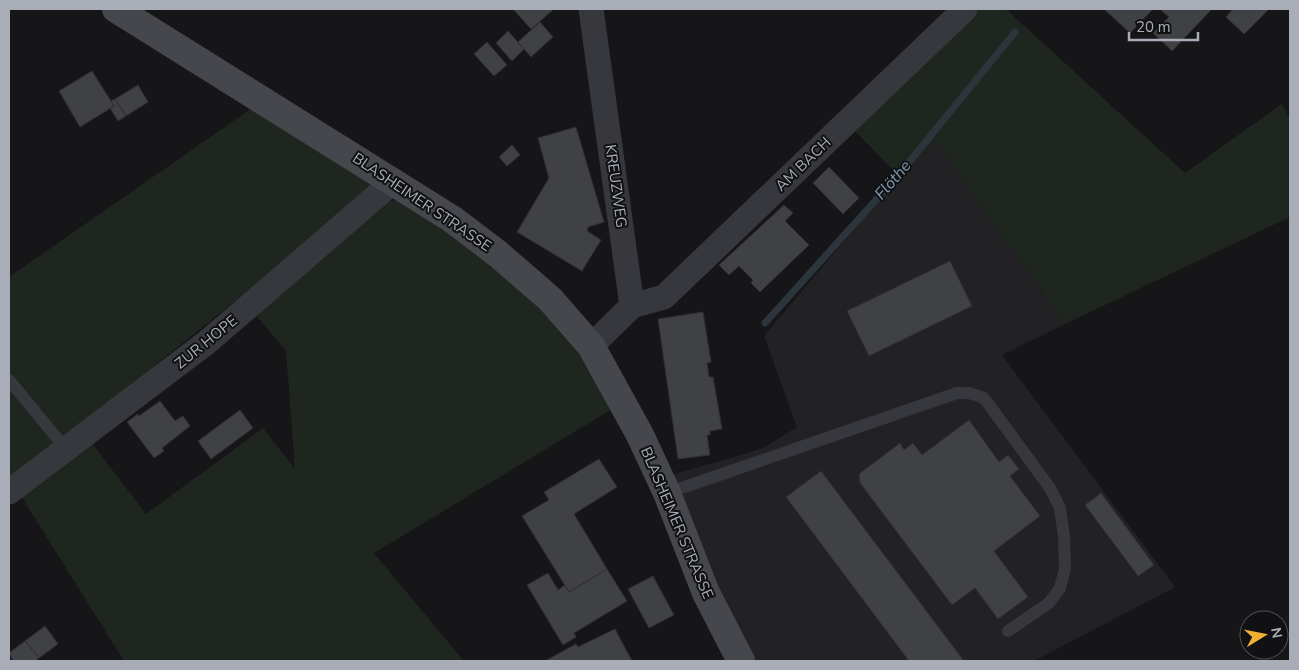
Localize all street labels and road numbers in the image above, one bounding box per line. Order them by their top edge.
street label: AM BACH [771,133,835,195]
street label: KREUZWEG [600,143,632,229]
street label: BLASHEIMER STRASSE [349,148,495,256]
street label: ZUR HOPE [171,311,241,373]
street label: BLASHEIMER STRASSE [636,444,718,602]

